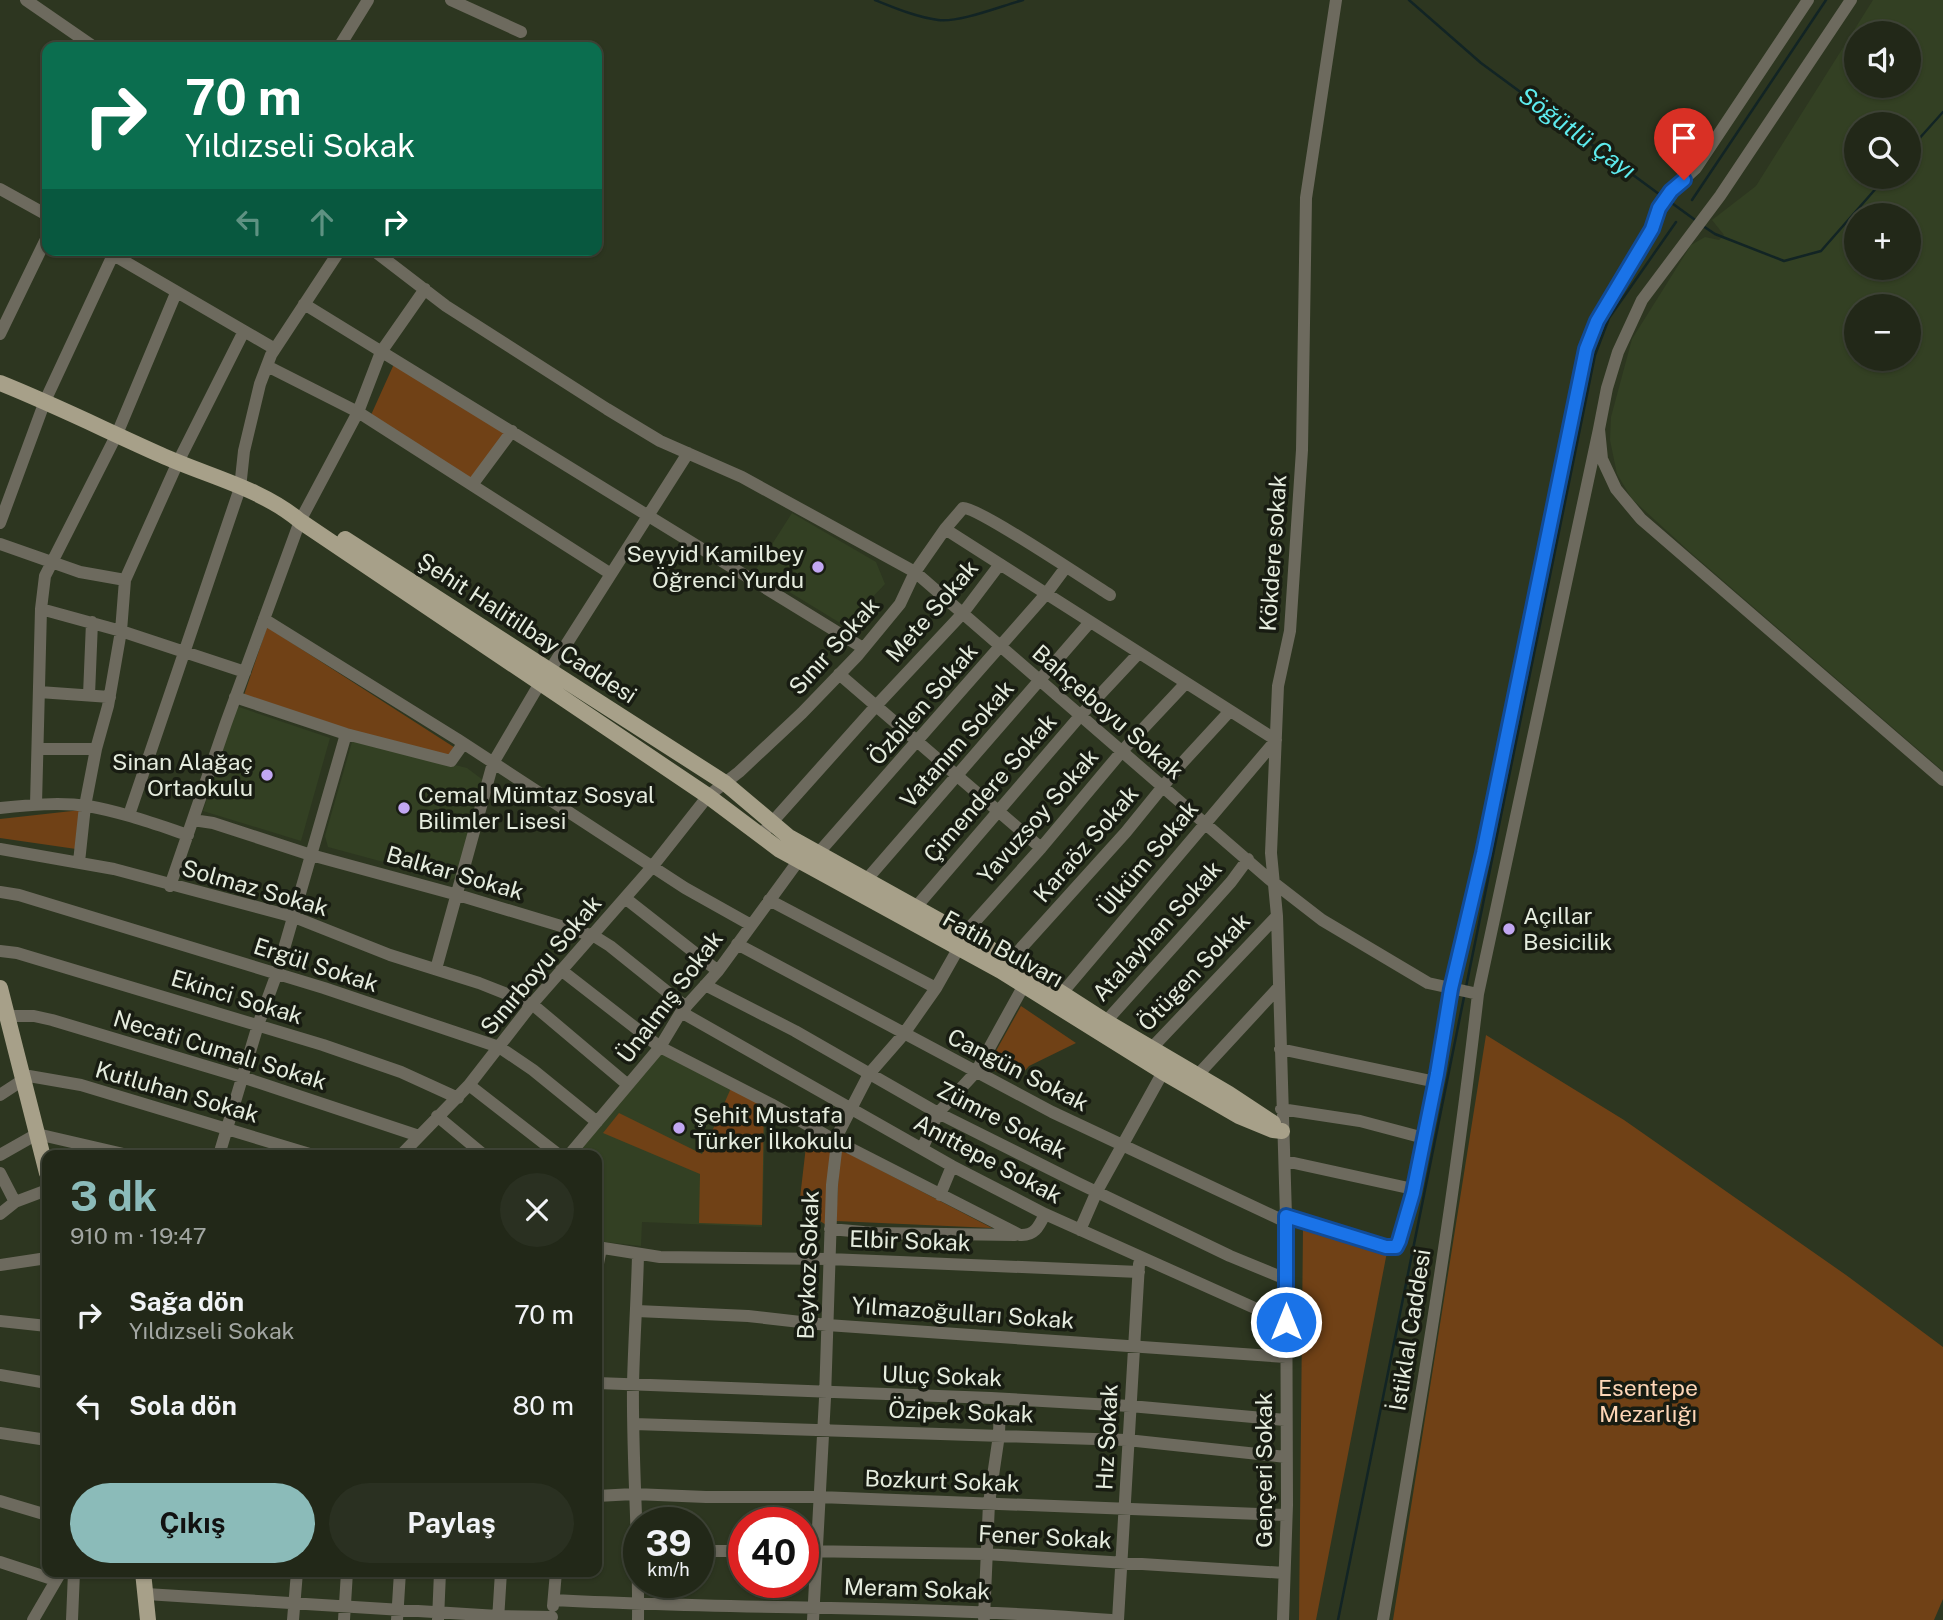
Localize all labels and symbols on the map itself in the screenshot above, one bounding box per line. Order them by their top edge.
water label: Söğütlü Çayı [1514,80,1641,184]
pin [1654,108,1714,180]
street label: Kökdere sokak [1254,473,1291,632]
place label: Seyyid Kamilbey Öğrenci Yurdu [626,540,804,593]
street label: Şehit Halitilbay Caddesi [413,547,642,709]
street label: Mete Sokak [880,554,983,667]
marker: Seyyid Kamilbey Öğrenci Yurdu [810,559,826,575]
street label: Sınır Sokak [783,591,884,700]
street label: Özbilen Sokak [862,637,983,770]
street label: Bahçeboyu Sokak [1027,639,1189,785]
street label: Vatanım Sokak [894,675,1019,813]
street label: Çimendere Sokak [918,708,1062,868]
street label: Yavuzsoy Sokak [972,743,1104,889]
place label: Sinan Alağaç Ortaokulu [112,748,253,801]
marker: Sinan Alağaç Ortaokulu [259,767,275,783]
street label: Karaöz Sokak [1028,780,1144,907]
place label: Cemal Mümtaz Sosyal Bilimler Lisesi [418,781,655,834]
street label: Ülküm Sokak [1092,795,1203,920]
marker: Cemal Mümtaz Sosyal Bilimler Lisesi [396,800,412,816]
street label: Balkar Sokak [383,840,527,905]
street label: Solmaz Sokak [179,854,332,921]
street label: Atalayhan Sokak [1087,855,1227,1006]
street label: Sınırboyu Sokak [474,889,607,1040]
place label: Açıllar Besicilik [1523,902,1612,955]
street label: Fatih Bulvarı [938,904,1068,993]
street label: Ötügen Sokak [1132,907,1255,1036]
marker: Açıllar Besicilik [1501,921,1517,937]
street label: Ünalmış Sokak [611,925,728,1068]
street label: Ergül Sokak [251,932,382,997]
street label: Ekinci Sokak [168,964,306,1029]
street label: Necati Cumalı Sokak [110,1004,330,1095]
street label: Cangün Sokak [943,1022,1093,1117]
street label: Kutluhan Sokak [92,1055,262,1128]
street label: Zümre Sokak [933,1075,1072,1164]
place label: Şehit Mustafa Türker İlkokulu [693,1101,853,1154]
street label: Anıttepe Sokak [910,1108,1067,1209]
marker: Şehit Mustafa Türker İlkokulu [671,1120,687,1136]
street label: Beykoz Sokak [791,1190,824,1340]
street label: Elbir Sokak [849,1225,971,1256]
street label: İstiklal Caddesi [1383,1247,1436,1413]
position arrow [1249,1285,1323,1359]
street label: Yılmazoğulları Sokak [851,1291,1075,1334]
street label: Uluç Sokak [881,1360,1003,1391]
park label: Esentepe Mezarlığı [1598,1374,1698,1427]
street label: Hız Sokak [1090,1383,1123,1491]
street label: Gençeri Sokak [1250,1392,1277,1548]
street label: Özipek Sokak [888,1395,1034,1428]
street label: Bozkurt Sokak [864,1464,1020,1497]
speed limit sign: 40 [728,1507,819,1598]
street label: Fener Sokak [977,1520,1113,1553]
street label: Meram Sokak [843,1572,991,1605]

